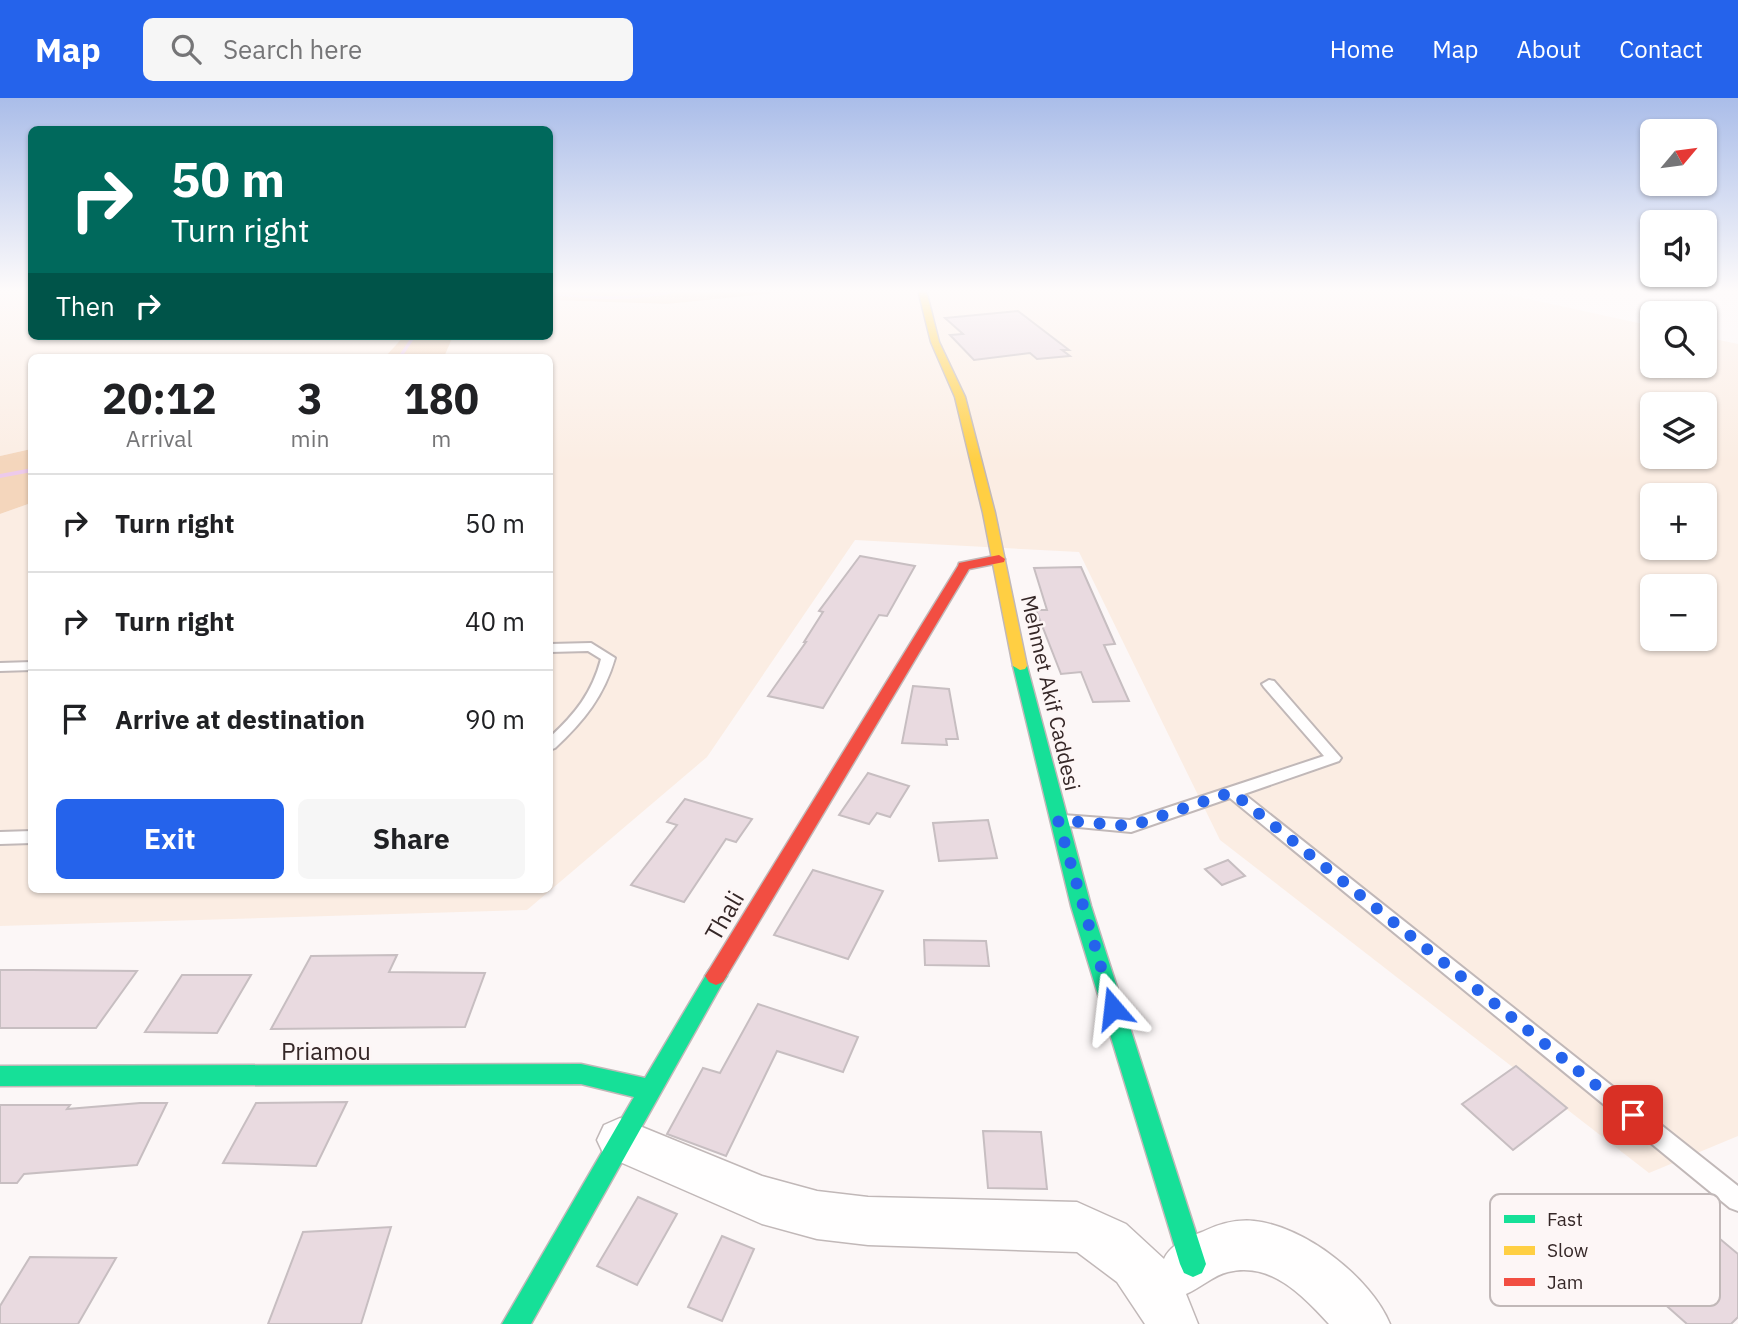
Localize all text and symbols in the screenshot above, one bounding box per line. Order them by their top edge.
search box [143,18,633,81]
text: Map [35,28,101,71]
icon: search [167,30,205,68]
text: Search here [223,32,362,66]
text: Home [1330,33,1394,65]
text: Map [1432,33,1478,65]
text: About [1516,33,1581,65]
text: Contact [1619,33,1703,65]
north arrow [1640,119,1717,196]
map controls [1640,119,1717,651]
text: 50 m [171,147,285,210]
icon: right [56,154,147,245]
text: Turn right [171,209,309,251]
button: sound [1640,210,1717,287]
icon: right [129,287,167,325]
text: Then [56,289,115,323]
button: search [1640,301,1717,378]
text: 20:12 [102,371,217,426]
text: 3 [297,371,323,426]
text: 180 [403,371,479,426]
button: layers [1640,392,1717,469]
text: Arrival [126,423,193,453]
text: min [291,423,329,453]
text: m [431,423,451,453]
button: + [1640,483,1717,560]
icon: right [56,504,94,542]
text: Turn right [115,506,234,540]
text: 50 m [465,506,525,540]
button: − [1640,574,1717,651]
street label: Mehmet Akif Caddesi [1015,592,1087,793]
icon: right [56,602,94,640]
text: Turn right [115,604,234,638]
text: 40 m [465,604,525,638]
icon: arrive [56,700,94,738]
text: Arrive at destination [115,702,365,736]
text: 90 m [465,702,525,736]
button: Exit [56,799,284,879]
button: Share [298,799,525,879]
street label: Thali [697,885,751,946]
position arrow [1076,971,1150,1045]
street label: Priamou [281,1035,371,1067]
pin [1603,1085,1663,1145]
icon: arrive [1614,1096,1652,1134]
legend [1490,1194,1720,1306]
text: Fast [1547,1207,1583,1231]
text: Slow [1547,1238,1588,1262]
text: Jam [1547,1270,1583,1294]

